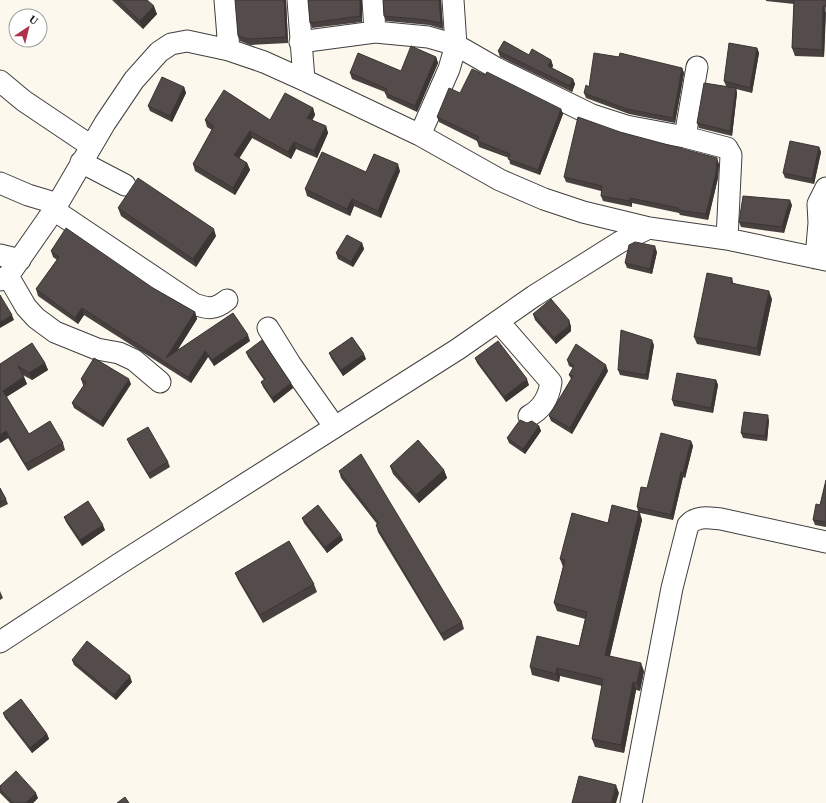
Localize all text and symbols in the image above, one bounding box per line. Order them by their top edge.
north arrow [8,8,48,48]
text: U [27,13,40,27]

